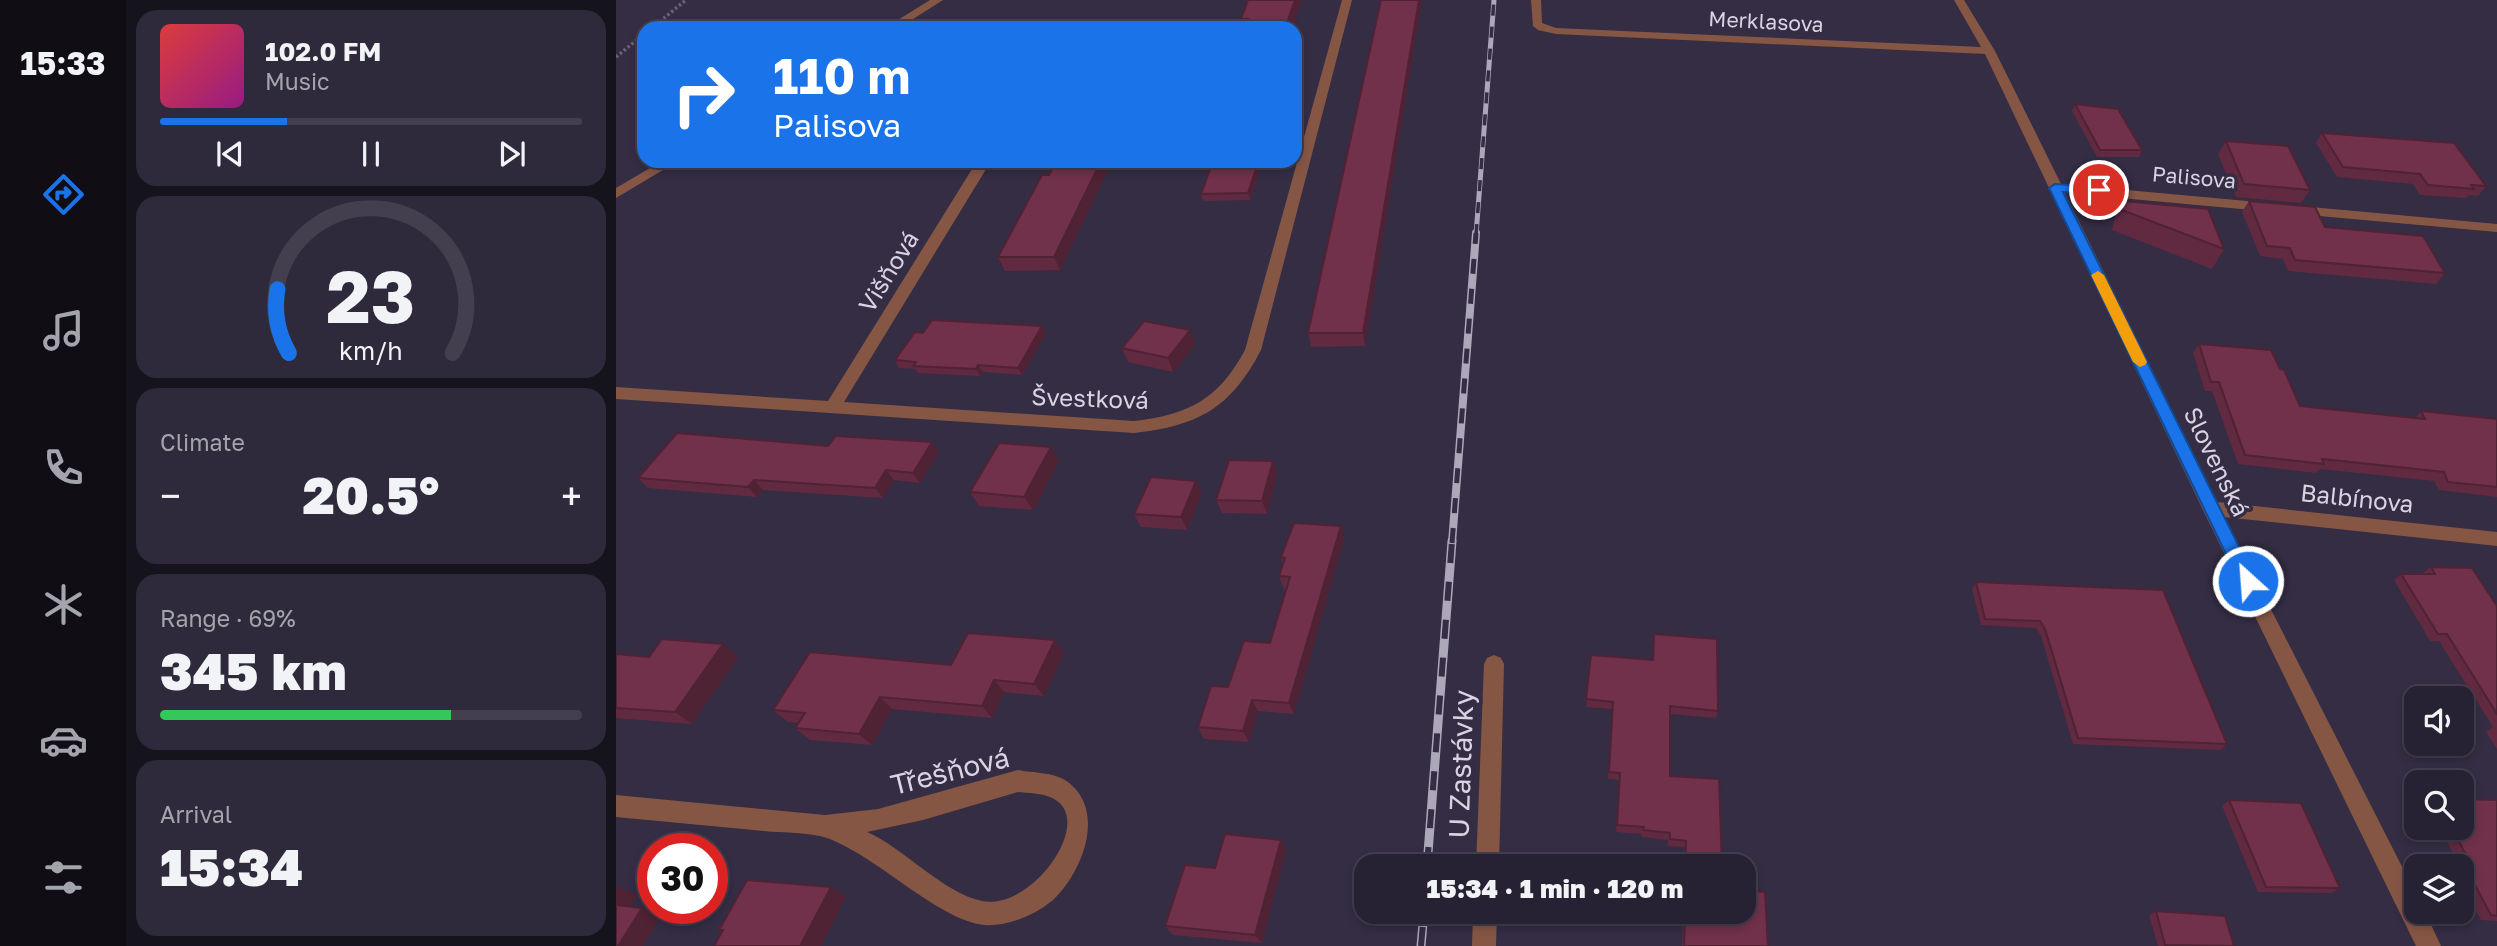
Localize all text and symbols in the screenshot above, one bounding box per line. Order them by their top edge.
street label: Merklasova [1708,5,1824,37]
text: 102.0 FM [265,36,381,67]
text: 15:33 [20,44,106,82]
text: 110 m [773,46,910,105]
icon: right [658,49,749,140]
text: Music [265,67,330,95]
text: Palisova [773,106,901,144]
icon: previous [211,135,249,173]
icon: pause [352,135,390,173]
icon: next [493,135,531,173]
pin [2069,160,2129,220]
street label: Palisova [2151,160,2237,194]
icon: directions [39,170,88,219]
icon: arrive [2080,171,2118,209]
street label: Višňová [852,225,924,317]
text: 23 [327,252,415,339]
icon: music [39,306,88,355]
text: km/h [339,335,403,366]
street label: Švestková [1031,381,1149,414]
street label: Slovenská [2178,402,2256,521]
text: Climate [160,428,245,456]
icon: phone [39,443,88,492]
text: 20.5° [303,463,439,525]
text: − [160,473,181,518]
text: + [561,473,582,518]
street label: Balbínova [2299,477,2415,518]
position arrow [2211,544,2285,618]
icon: climate [39,580,88,629]
text: Range · 69% [160,604,296,632]
text: 345 km [160,639,347,701]
map controls [2404,686,2474,924]
button: sound [2404,686,2474,756]
street label: U Zastávky [1441,689,1480,839]
icon: car [39,716,88,765]
street label: Třešňová [887,740,1013,801]
button: search [2404,770,2474,840]
text: Arrival [160,800,232,828]
speed limit sign: 30 [637,833,728,924]
text: 15:34 [160,835,303,897]
icon: filters [39,853,88,902]
button: layers [2404,854,2474,924]
text: 15:34 · 1 min · 120 m [1427,873,1683,904]

